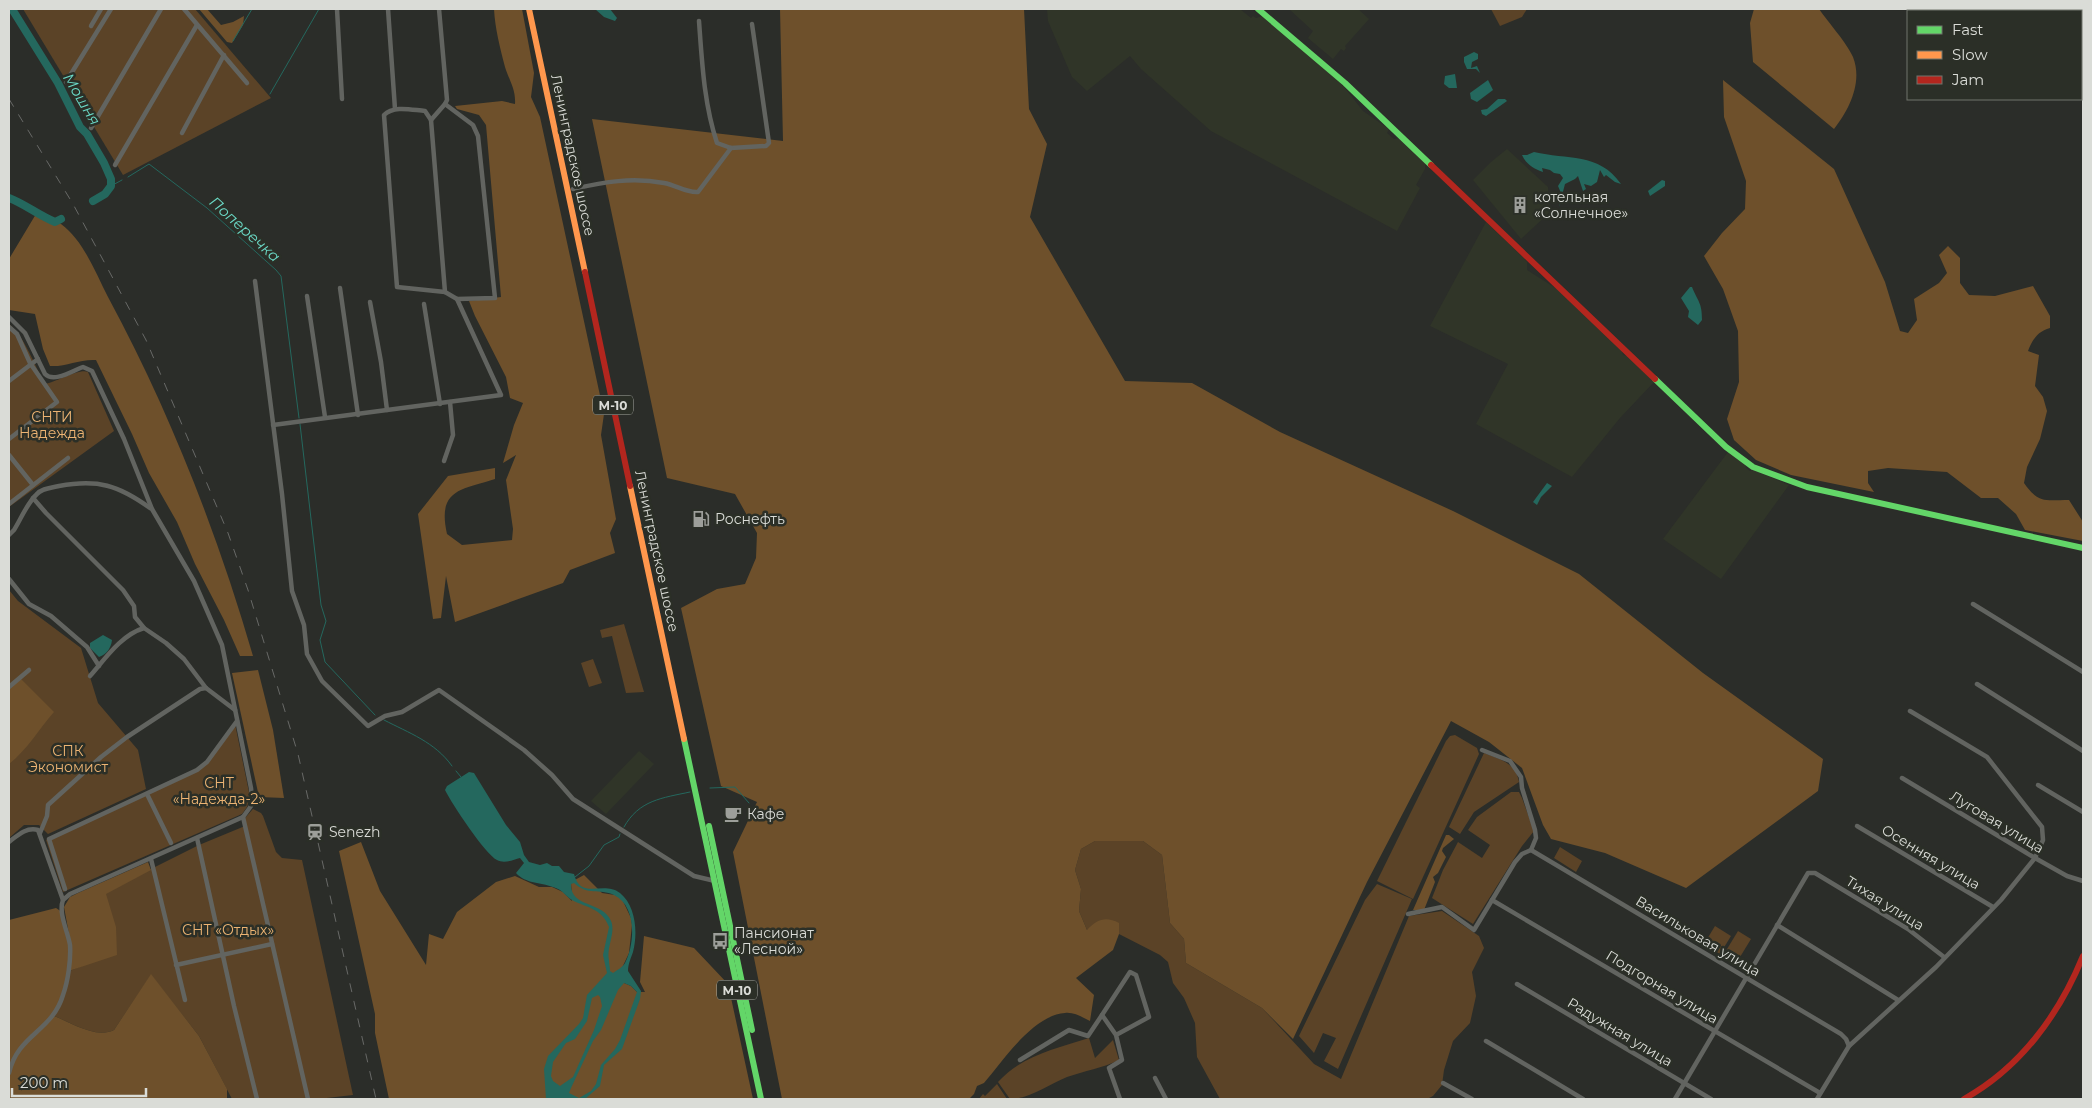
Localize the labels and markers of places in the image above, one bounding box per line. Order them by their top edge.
place label: котельная «Солнечное» [1534,188,1628,222]
building icon: котельная «Солнечное» [1510,195,1530,215]
fuel station icon: Роснефть [691,509,711,529]
place label: Роснефть [715,510,785,528]
cafe icon: Кафе [723,804,743,824]
place label: Кафе [747,805,784,823]
station icon: Senezh [305,822,325,842]
place label: Senezh [329,823,381,841]
place label: Пансионат «Лесной» [734,924,814,958]
bus stop icon: Пансионат «Лесной» [710,931,730,951]

